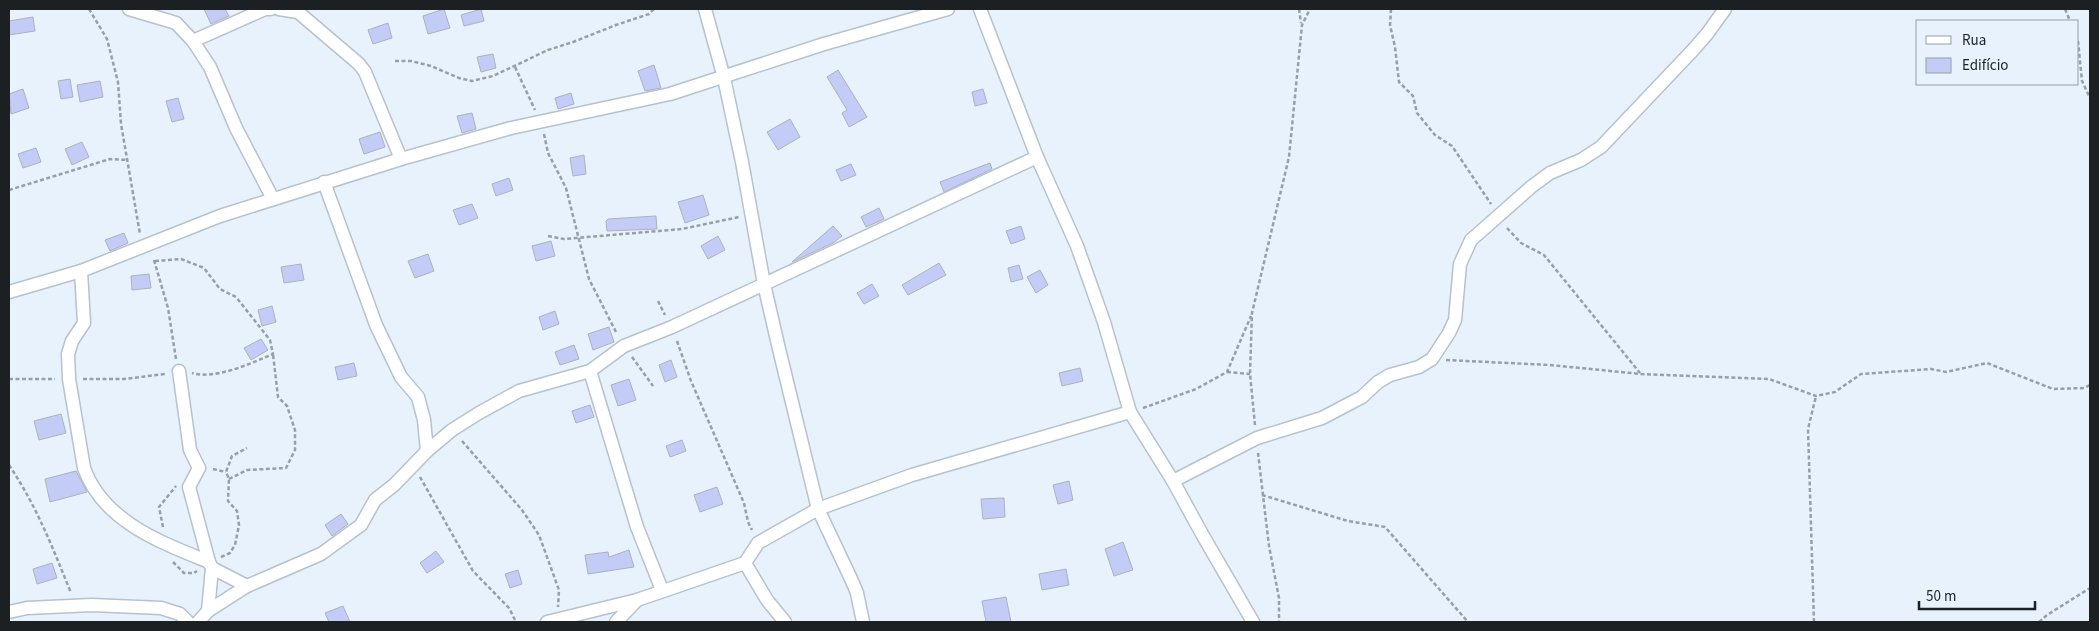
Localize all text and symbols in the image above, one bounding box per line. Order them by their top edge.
legend [1916,20,2079,85]
text: Rua [1962,30,1986,51]
text: Edifício [1962,55,2009,76]
scale bar [1919,578,2035,610]
text: 50 m [1926,586,1956,607]

